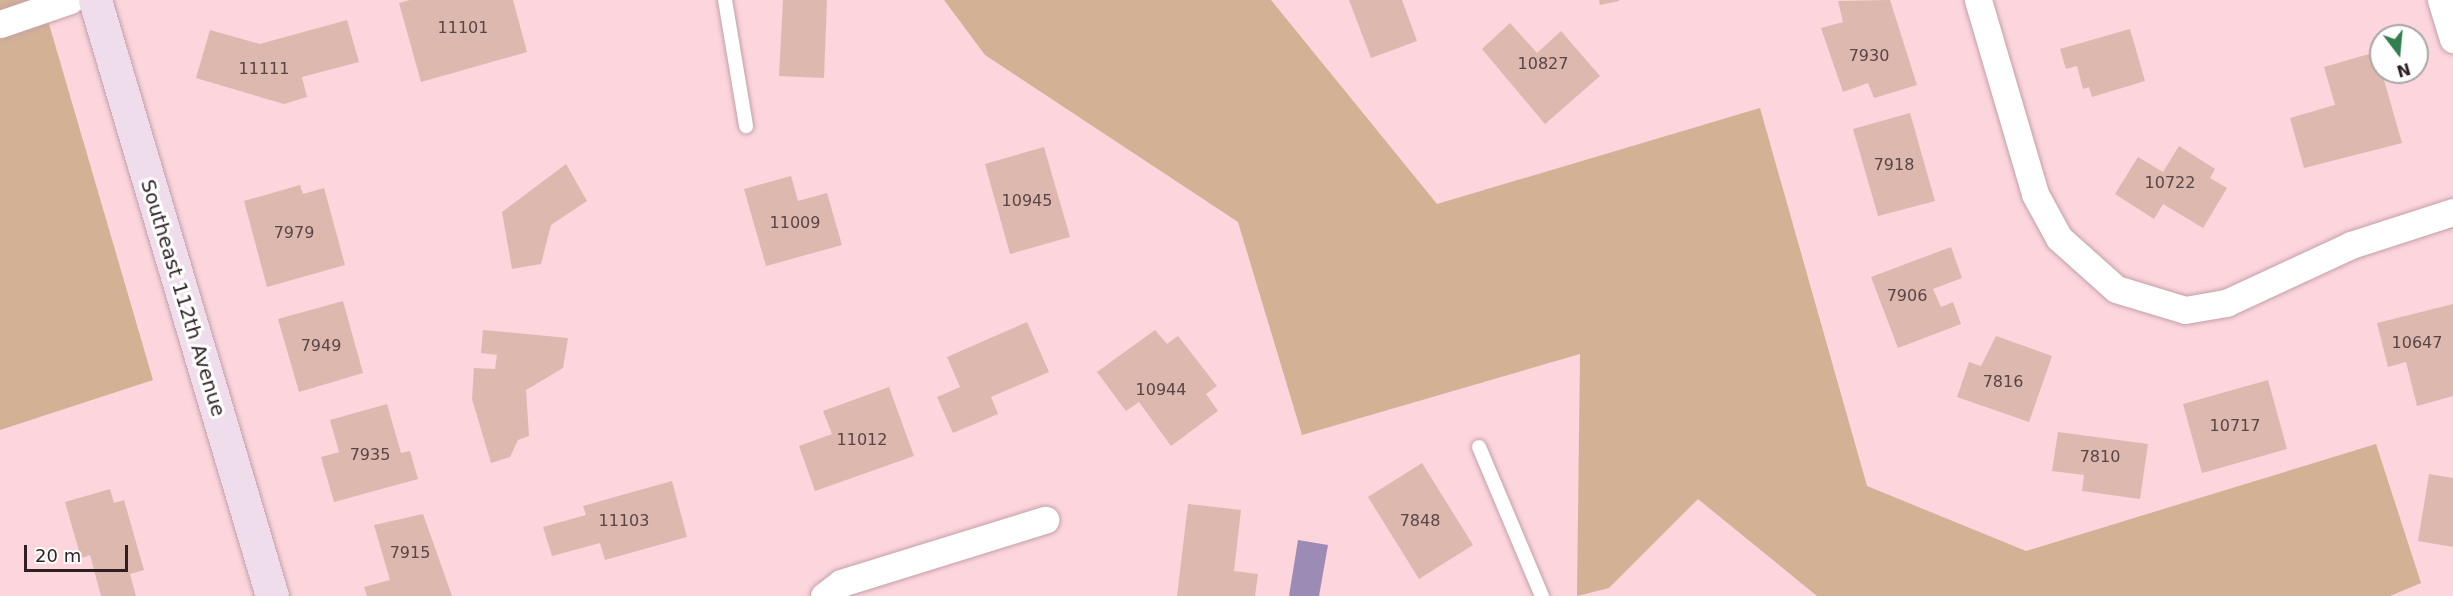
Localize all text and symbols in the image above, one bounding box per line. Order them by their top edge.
house number: 11101 [438,18,488,38]
north arrow [2369,24,2429,84]
house number: 7930 [1849,46,1889,66]
house number: 10827 [1518,54,1568,74]
house number: 11111 [239,59,289,79]
text: N [2395,59,2413,81]
house number: 7918 [1874,155,1914,175]
house number: 10722 [2145,173,2195,193]
street label: Southeast 112th Avenue [135,177,231,419]
house number: 10945 [1002,191,1052,211]
house number: 11009 [770,213,820,233]
house number: 7979 [274,223,314,243]
house number: 7906 [1887,286,1927,306]
house number: 10647 [2392,333,2442,353]
house number: 7949 [301,336,341,356]
house number: 7816 [1983,372,2023,392]
house number: 10944 [1136,380,1186,400]
house number: 10717 [2210,416,2260,436]
house number: 11012 [837,430,887,450]
house number: 7935 [350,445,390,465]
house number: 7810 [2080,447,2120,467]
house number: 11103 [599,511,649,531]
house number: 7848 [1400,511,1440,531]
scale bar [27,533,130,571]
house number: 7915 [390,543,430,563]
text: 20 m [35,545,81,566]

